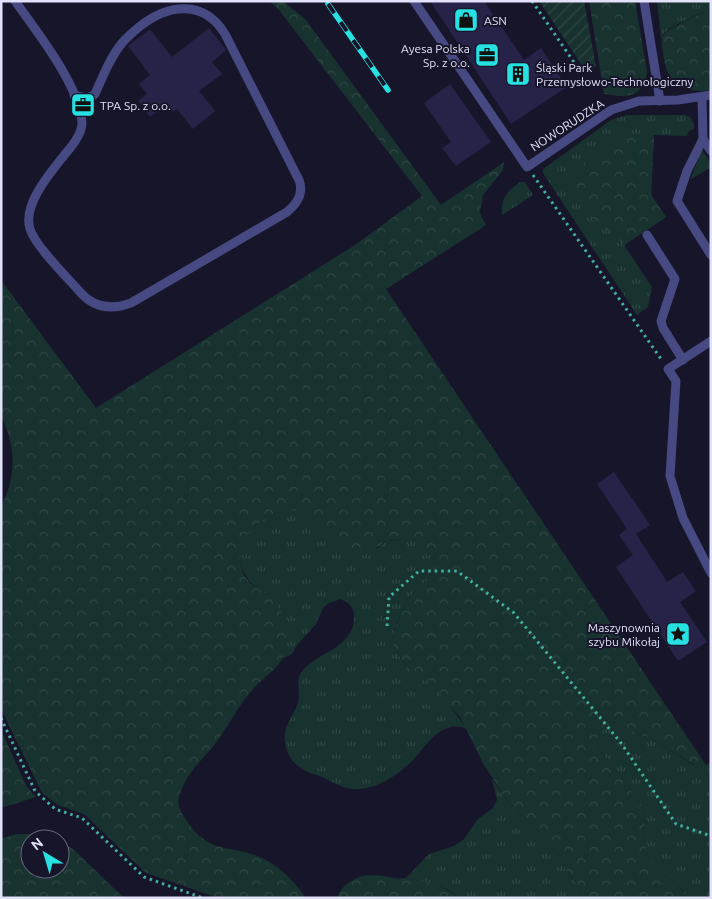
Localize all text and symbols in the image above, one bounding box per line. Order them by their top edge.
shop icon: ASN [453,7,479,33]
place label: ASN [484,14,507,27]
place label: Ayesa Polska Sp. z o.o. [401,42,470,69]
office icon: Ayesa Polska Sp. z o.o. [474,42,500,68]
building icon: Śląski Park Przemysłowo-Technologiczny [505,61,531,87]
place label: Śląski Park Przemysłowo-Technologiczny [536,61,694,88]
office icon: TPA Sp. z o.o. [70,92,96,118]
street label: NOWORUDZKA [528,96,606,154]
place label: TPA Sp. z o.o. [100,99,171,112]
place label: Maszynownia szybu Mikołaj [588,621,660,648]
place icon: Maszynownia szybu Mikołaj [665,621,691,647]
north arrow [20,829,70,879]
text: N [28,834,46,853]

